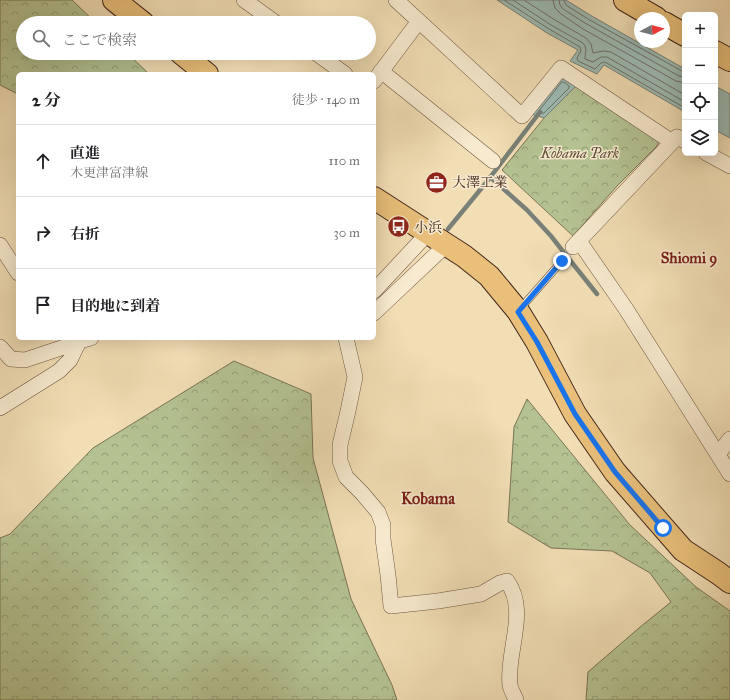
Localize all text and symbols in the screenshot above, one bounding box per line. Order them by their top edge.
north arrow [634,12,670,48]
map controls [682,12,718,156]
button: + [682,12,718,48]
search box [16,16,376,60]
icon: search [30,27,52,49]
text: ここで検索 [62,31,137,49]
button: − [682,48,718,84]
button: locate [682,84,718,120]
text: 2 分 [32,90,61,111]
text: 徒歩 · 140 m [292,92,360,108]
button: layers [682,120,718,156]
text: 直進 [70,144,100,162]
park label: Kobama Park [540,145,620,162]
icon: ahead [32,150,54,172]
text: 110 m [328,153,360,169]
text: 木更津富津線 [70,165,148,181]
office icon: 大澤工業 [424,169,450,195]
place label: 大澤工業 [452,174,508,191]
bus stop icon: 小浜 [386,214,412,240]
place label: 小浜 [414,219,442,236]
icon: right [32,222,54,244]
text: 右折 [70,225,100,243]
text: 30 m [334,225,360,241]
district label: Shiomi 9 [661,249,717,268]
route end [553,252,571,270]
icon: arrive [32,294,54,316]
text: 目的地に到着 [70,297,160,315]
district label: Kobama [401,489,456,508]
route start [654,519,672,537]

